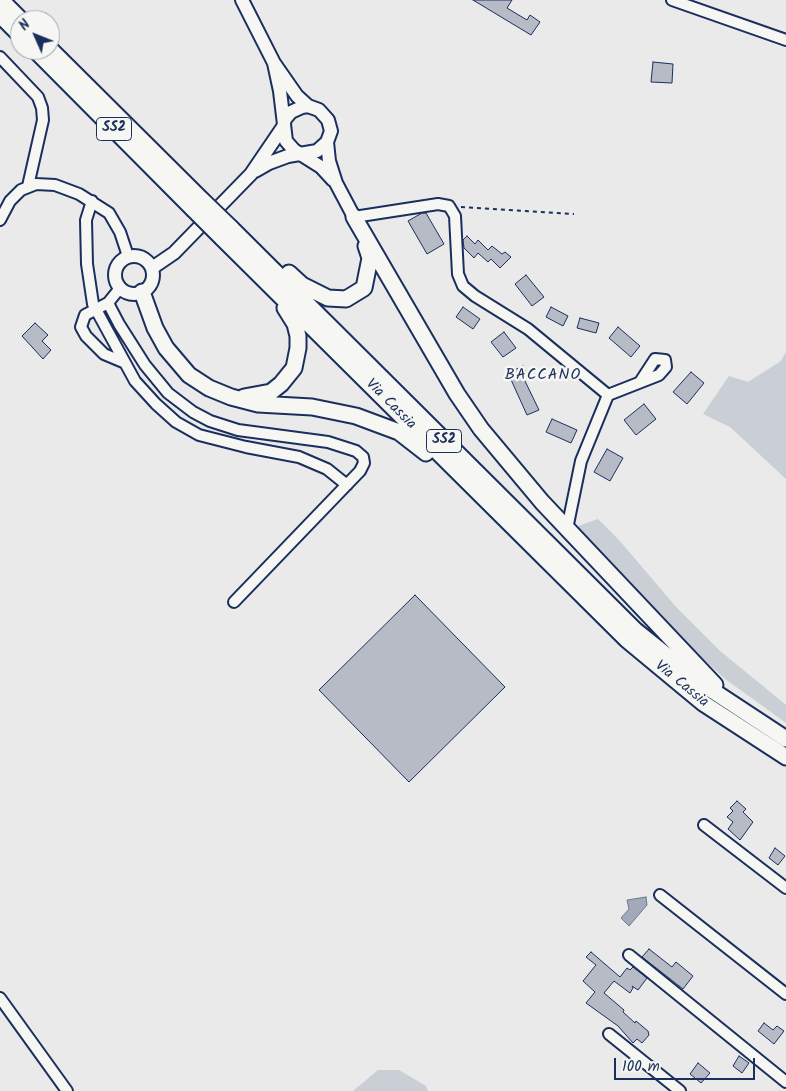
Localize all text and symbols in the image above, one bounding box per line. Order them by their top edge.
north arrow [10,10,60,60]
text: N [14,14,36,36]
road number: SS2 [96,118,132,140]
district label: BACCANO [504,366,582,386]
street label: Via Cassia [361,376,419,434]
road number: SS2 [426,430,462,452]
street label: Via Cassia [650,658,712,712]
scale bar [616,1048,757,1080]
text: 100 m [622,1055,660,1079]

